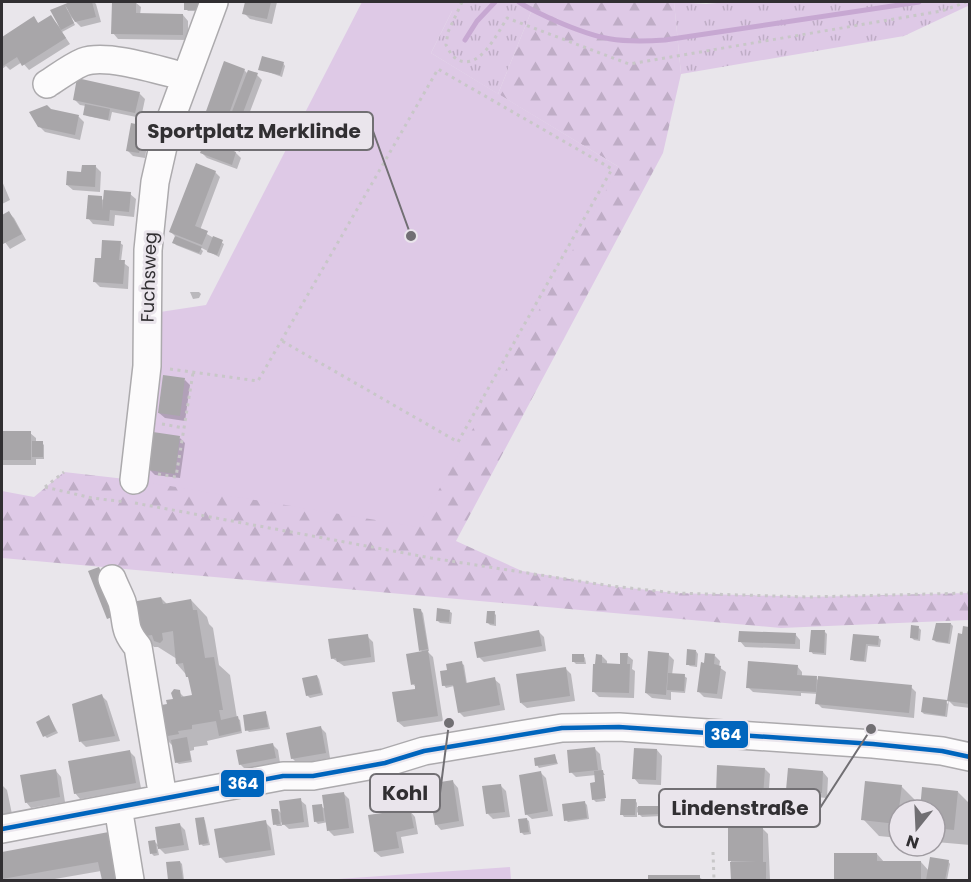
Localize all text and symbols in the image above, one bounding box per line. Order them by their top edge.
callout: Sportplatz Merklinde [136,112,373,150]
text: Sportplatz Merklinde [147,117,361,145]
street label: Fuchsweg [134,231,163,323]
line badge: 364 [704,720,749,749]
text: 364 [711,723,742,746]
line badge: 364 [220,769,265,798]
text: 364 [228,772,259,795]
callout: Kohl [370,774,440,812]
text: Kohl [382,779,428,807]
callout: Lindenstraße [659,789,820,827]
text: Lindenstraße [671,794,809,822]
north arrow [887,798,947,858]
text: N [903,829,922,855]

